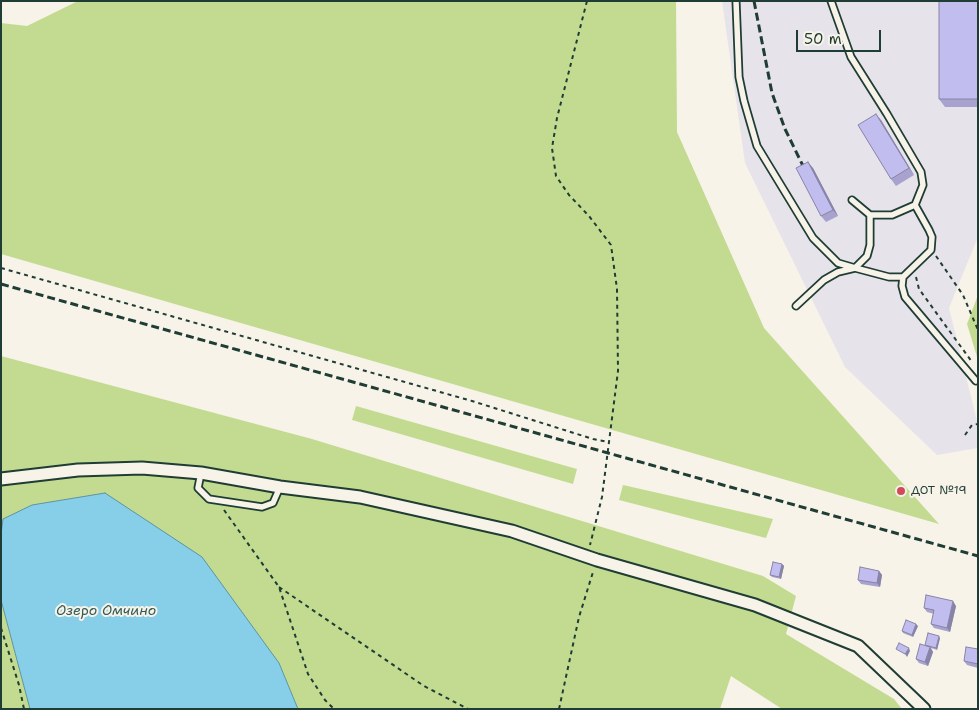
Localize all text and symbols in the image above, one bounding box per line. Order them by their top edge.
scale bar [799,20,884,52]
text: 50 m [804,29,842,49]
place label: ДОТ №19 [911,484,967,498]
marker: ДОТ №19 [895,485,907,497]
water label: Озеро Омчино [56,603,156,619]

